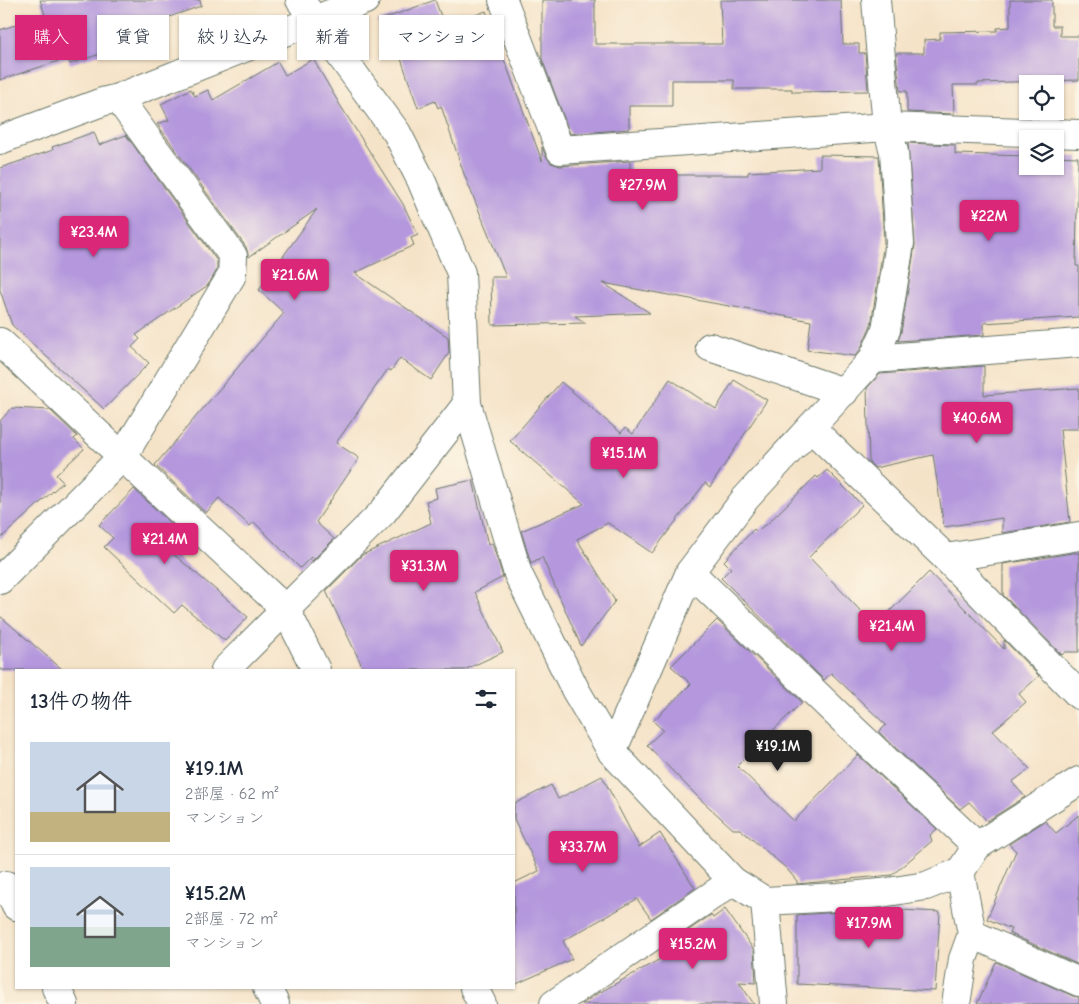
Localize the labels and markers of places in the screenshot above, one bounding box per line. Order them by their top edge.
pin: ¥27.9M [602,168,684,211]
pin: ¥22M [959,200,1019,242]
pin: ¥23.4M [53,216,135,258]
pin: ¥21.6M [254,258,336,301]
pin: ¥40.6M [936,402,1018,444]
pin: ¥15.1M [583,436,665,479]
pin: ¥21.4M [124,522,206,565]
pin: ¥31.3M [383,550,465,592]
pin: ¥21.4M [851,610,933,652]
pin: ¥19.1M [737,730,819,772]
pin: ¥33.7M [542,830,624,873]
pin: ¥17.9M [828,906,910,949]
pin: ¥15.2M [652,928,734,970]

